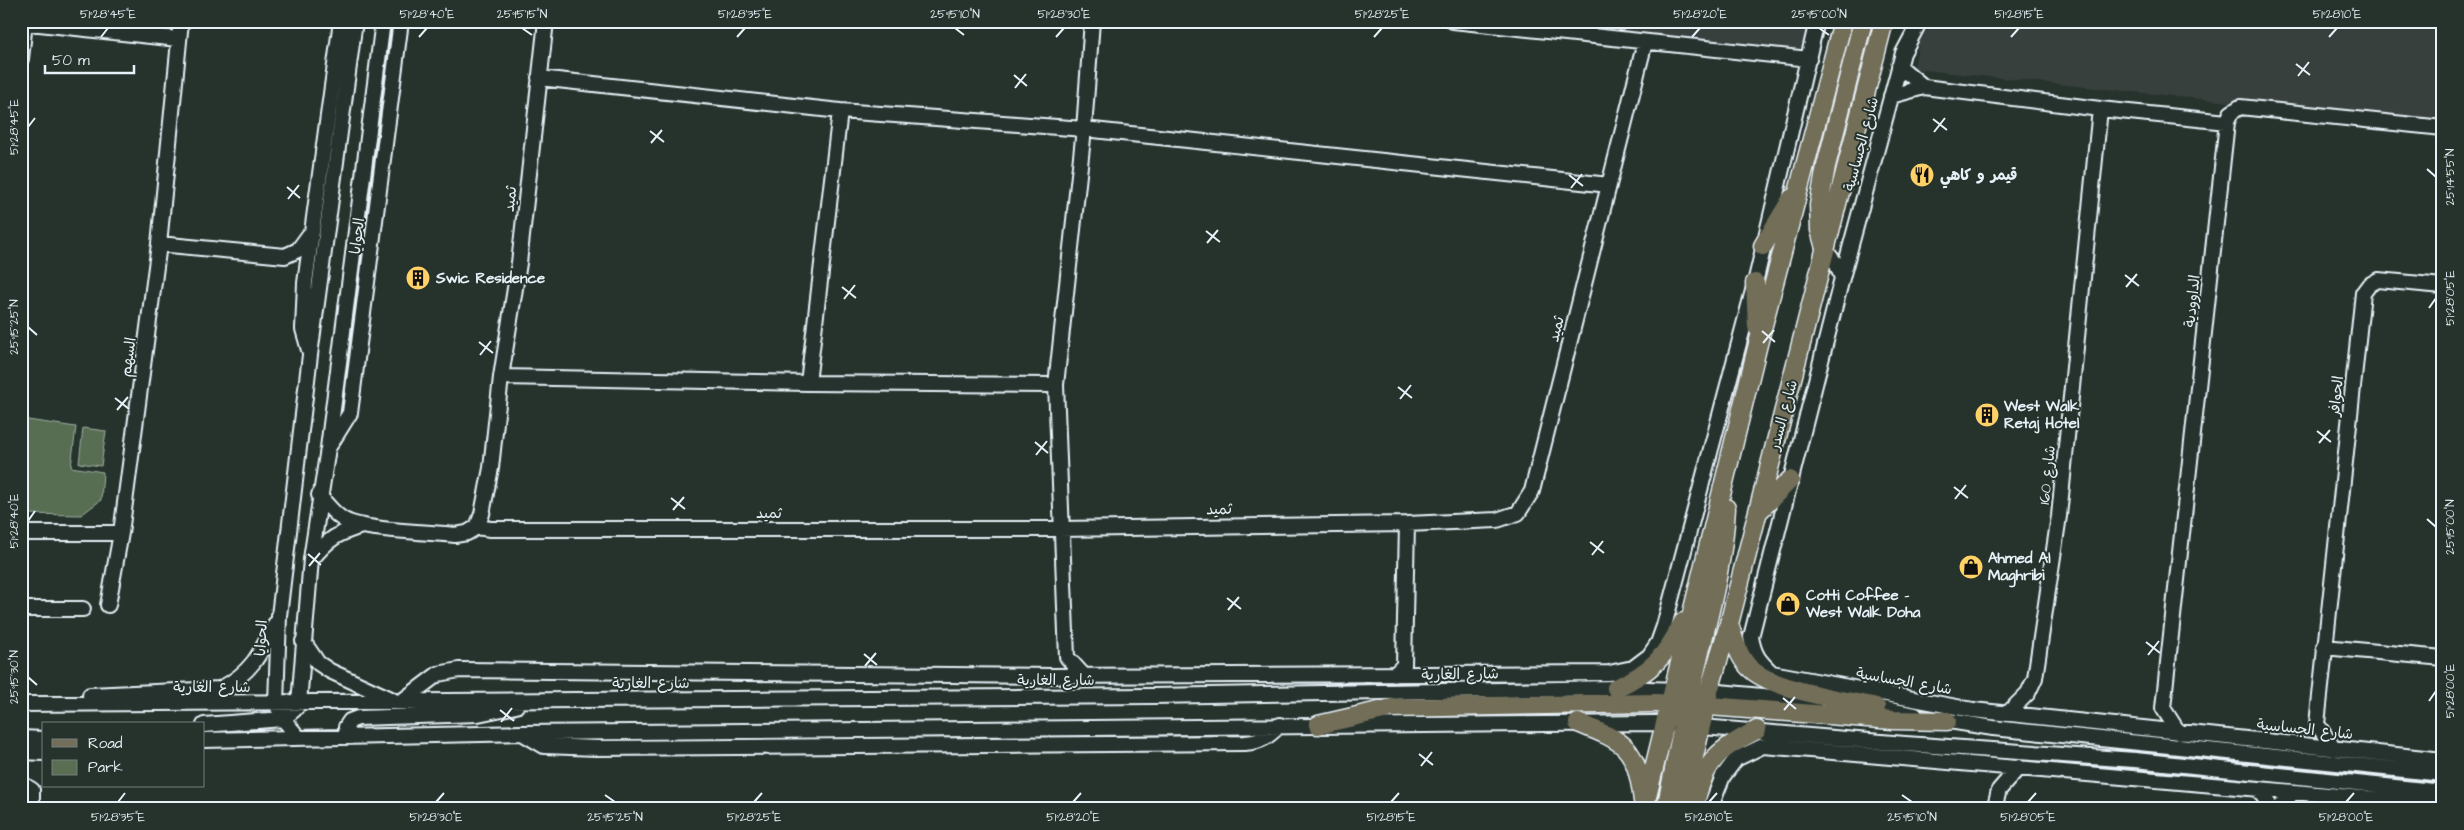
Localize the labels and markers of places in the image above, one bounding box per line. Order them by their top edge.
restaurant icon: قيمر و كاهي [1909,162,1935,188]
place label: قيمر و كاهي [1940,165,2018,189]
building icon: Swic Residence [405,265,431,291]
place label: Swic Residence [435,268,545,289]
place label: West Walk Retaj Hotel [2003,396,2080,434]
building icon: West Walk Retaj Hotel [1974,402,2000,428]
place label: Ahmed Al Maghribi [1988,548,2051,588]
shop icon: Ahmed Al Maghribi [1958,554,1984,580]
place label: Cotti Coffee - West Walk Doha [1805,585,1921,623]
shop icon: Cotti Coffee - West Walk Doha [1775,591,1801,617]

